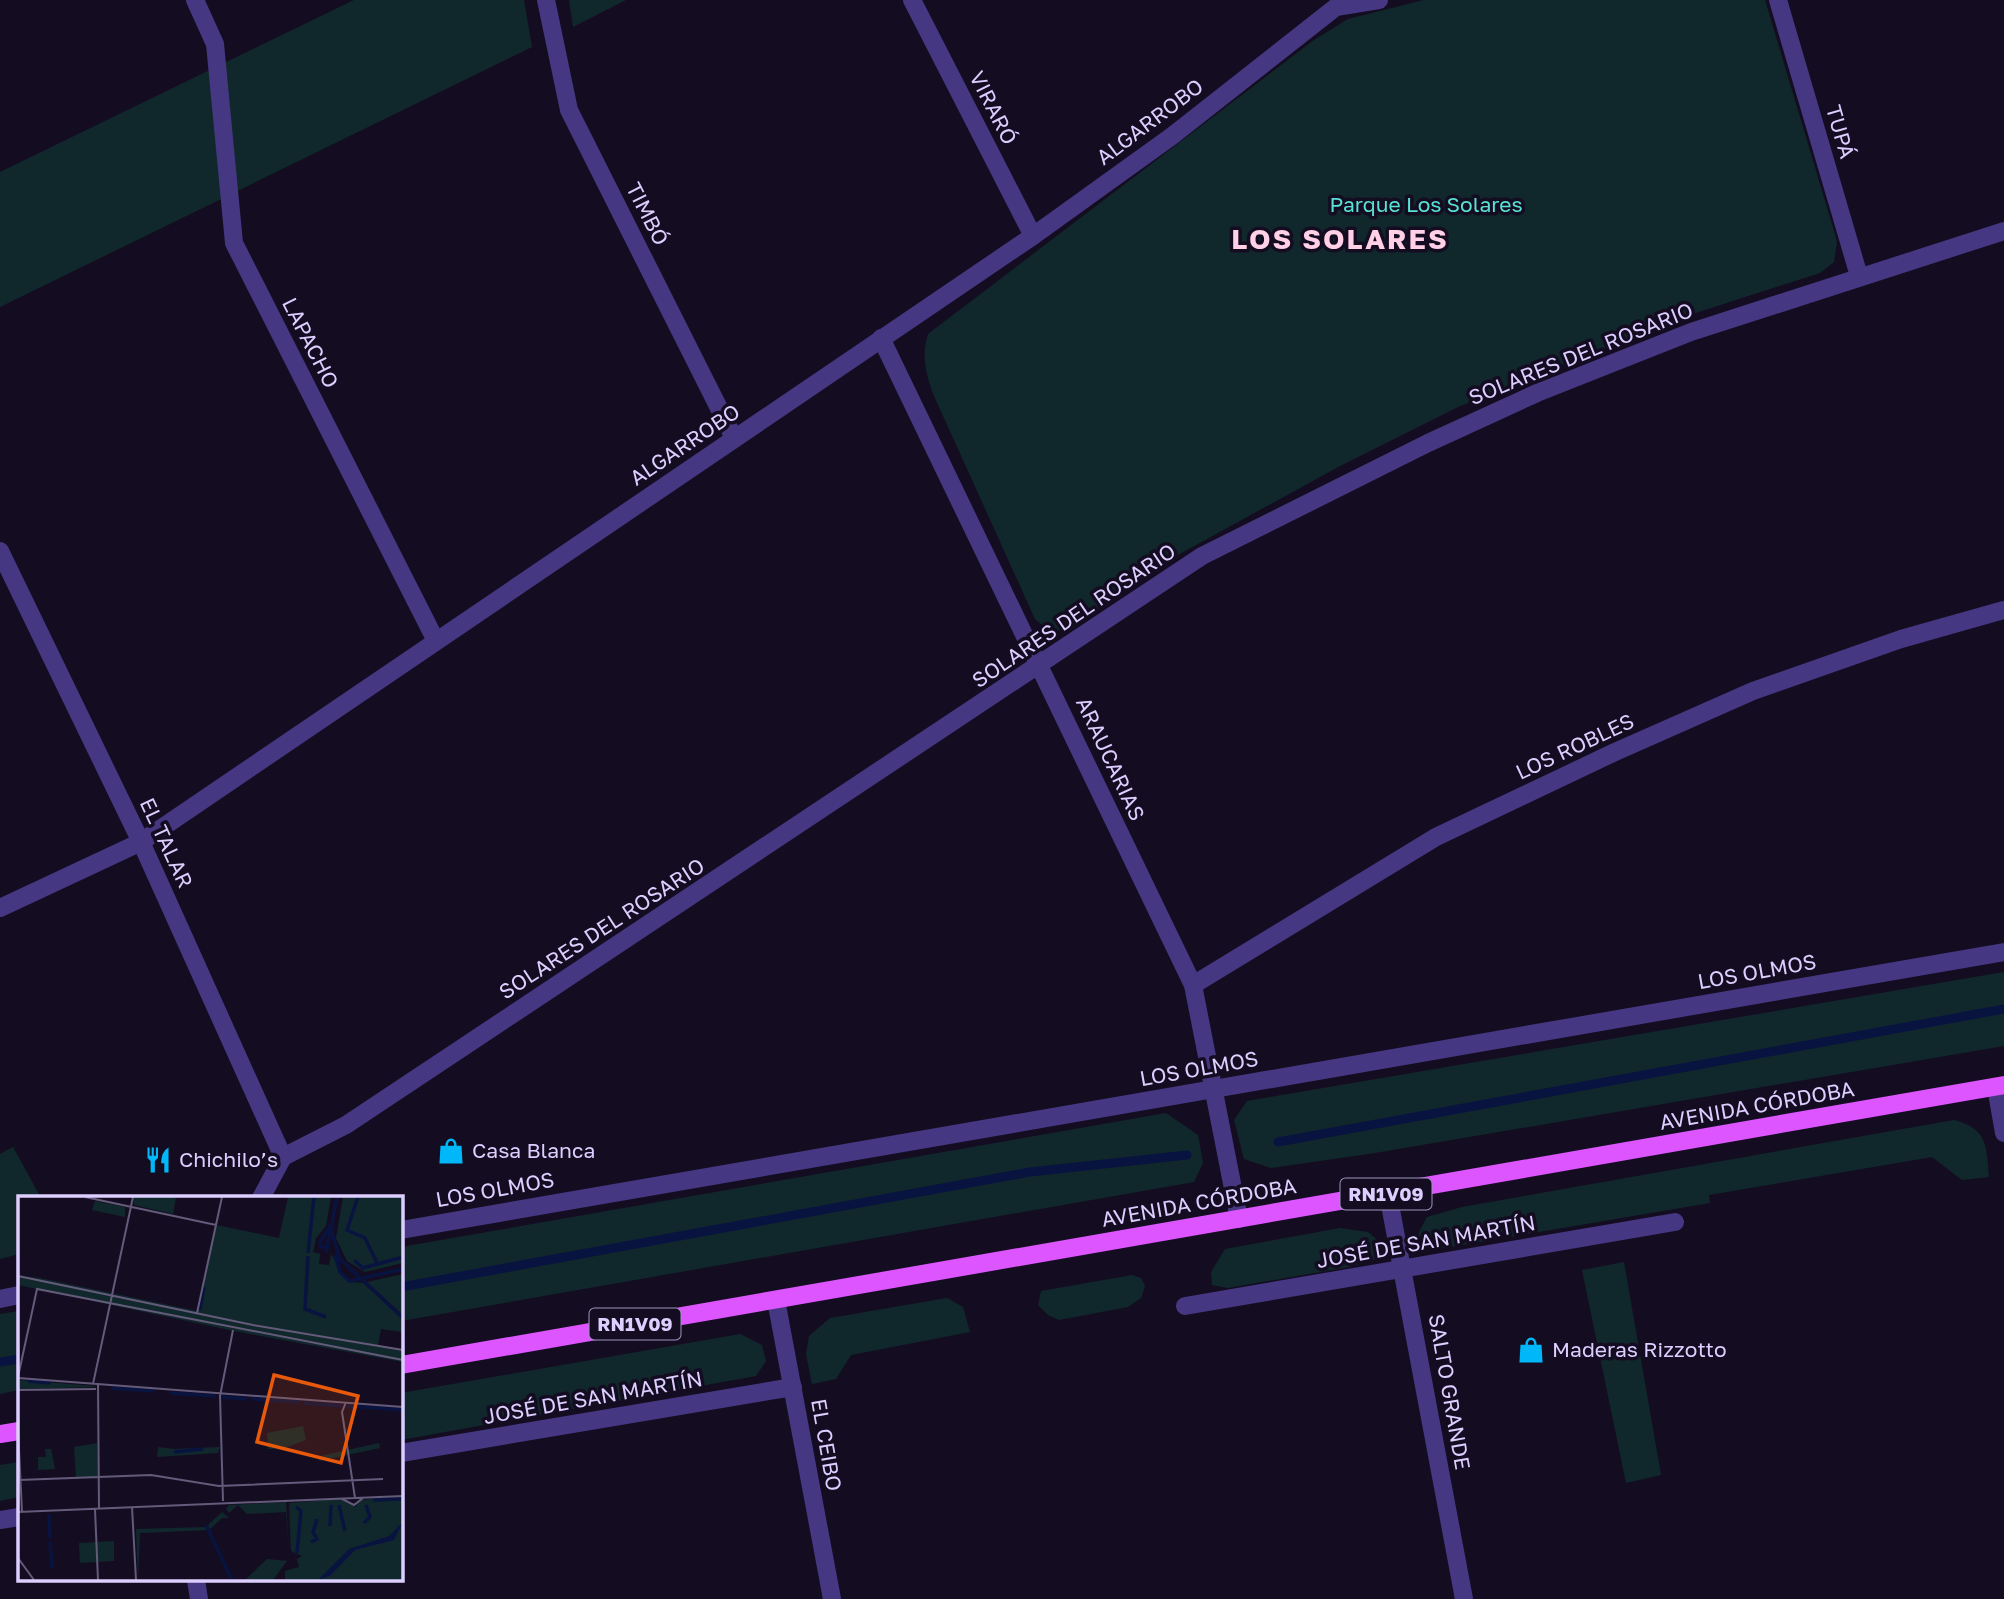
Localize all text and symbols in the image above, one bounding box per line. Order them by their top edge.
street label: VIRARÓ [964,67,1023,149]
street label: ALGARROBO [1091,73,1208,170]
street label: TUPÁ [1821,102,1861,162]
street label: TIMBÓ [621,178,675,249]
park label: Parque Los Solares [1329,191,1523,217]
district label: LOS SOLARES [1231,222,1449,255]
street label: LAPACHO [277,293,345,392]
street label: SOLARES DEL ROSARIO [1465,296,1697,410]
street label: ALGARROBO [624,398,744,491]
street label: SOLARES DEL ROSARIO [967,537,1180,693]
street label: ARAUCARIAS [1071,693,1151,824]
street label: LOS ROBLES [1511,707,1638,785]
street label: EL TALAR [135,793,199,892]
street label: SOLARES DEL ROSARIO [494,852,709,1004]
street label: LOS OLMOS [1696,948,1818,994]
street label: LOS OLMOS [1138,1045,1260,1091]
street label: AVENIDA CÓRDOBA [1657,1075,1856,1135]
shop icon: Casa Blanca [436,1136,466,1166]
place label: Casa Blanca [472,1137,595,1163]
restaurant icon: Chichilo’s [143,1145,173,1175]
place label: Chichilo’s [179,1146,278,1172]
street label: LOS OLMOS [434,1166,556,1212]
street label: AVENIDA CÓRDOBA [1099,1172,1298,1232]
road number: RN1V09 [1340,1178,1432,1210]
inset map [18,1196,402,1582]
street label: JOSÉ DE SAN MARTÍN [1314,1209,1537,1273]
road number: RN1V09 [590,1308,680,1340]
street label: SALTO GRANDE [1423,1312,1476,1472]
shop icon: Maderas Rizzotto [1516,1335,1546,1365]
place label: Maderas Rizzotto [1552,1336,1727,1362]
street label: JOSÉ DE SAN MARTÍN [481,1365,704,1429]
street label: EL CEIBO [806,1397,848,1493]

